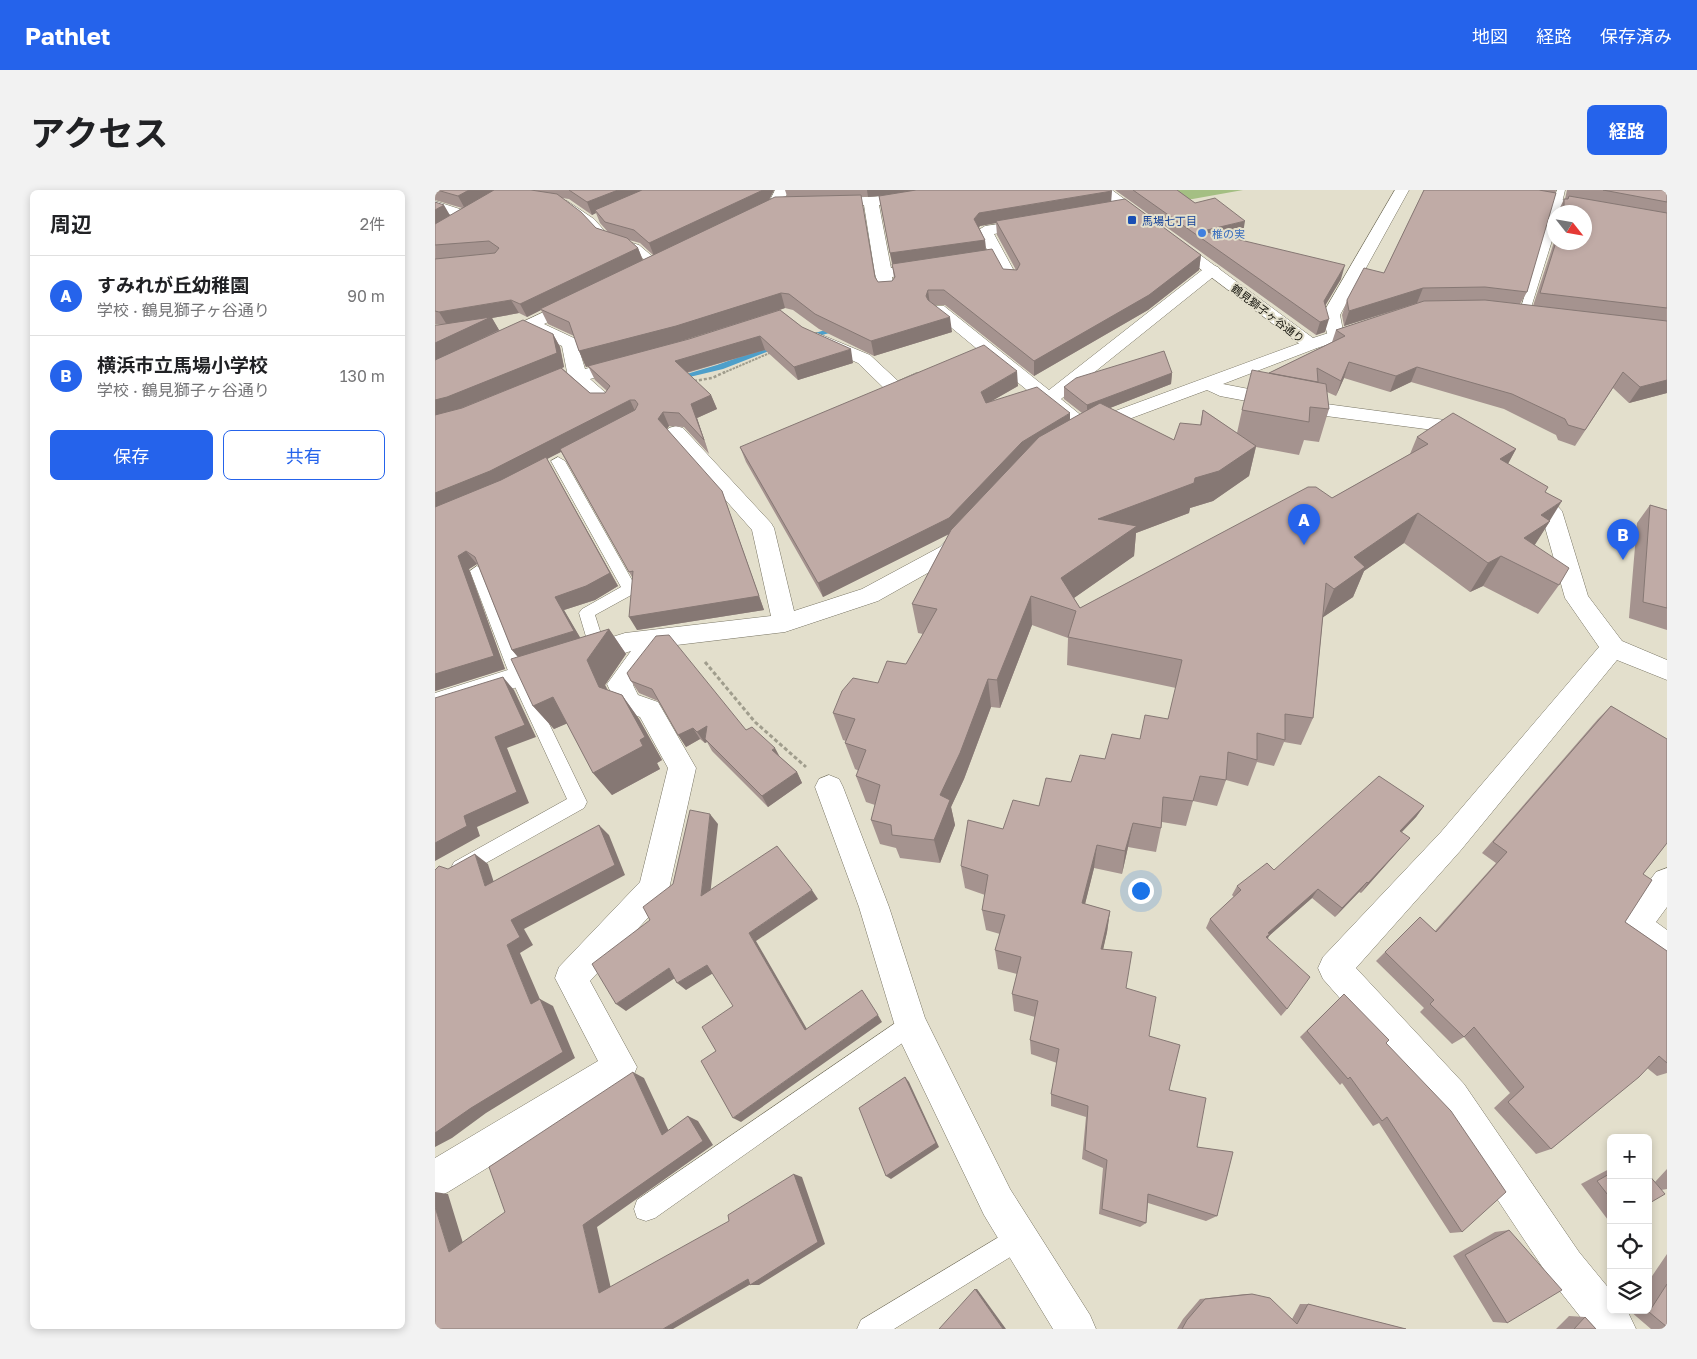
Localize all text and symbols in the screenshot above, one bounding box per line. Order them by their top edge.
text: Pathlet [25,21,110,50]
text: 地図 [1472,25,1508,47]
text: 経路 [1536,25,1572,47]
text: 保存済み [1600,25,1672,47]
button: 経路 [1587,105,1667,155]
text: アクセス [30,112,168,154]
north arrow [1547,205,1592,250]
text: 周辺 [50,211,92,237]
text: 2件 [360,214,385,234]
marker: 馬場七丁目 [1126,214,1138,226]
place label: 馬場七丁目 [1142,214,1197,227]
marker: 椎の実 [1196,227,1208,239]
place label: 椎の実 [1212,227,1245,240]
text: すみれが丘幼稚園 [97,273,249,296]
street label: 鶴見獅子ヶ谷通り [1229,281,1307,345]
text: A [60,286,72,306]
text: 90 m [347,286,385,306]
text: 学校 · 鶴見獅子ヶ谷通り [97,300,270,320]
text: 横浜市立馬場小学校 [97,353,268,376]
text: B [60,366,72,386]
text: 130 m [340,366,385,386]
text: 学校 · 鶴見獅子ヶ谷通り [97,380,270,400]
button: 保存 [50,430,213,480]
button: 共有 [223,430,385,480]
pin: A [1288,504,1320,545]
pin: B [1607,519,1639,560]
your location [1128,878,1154,904]
map controls [1607,1134,1652,1314]
button: + [1607,1134,1652,1179]
button: − [1607,1179,1652,1224]
button: locate [1607,1224,1652,1269]
button: layers [1607,1269,1652,1314]

